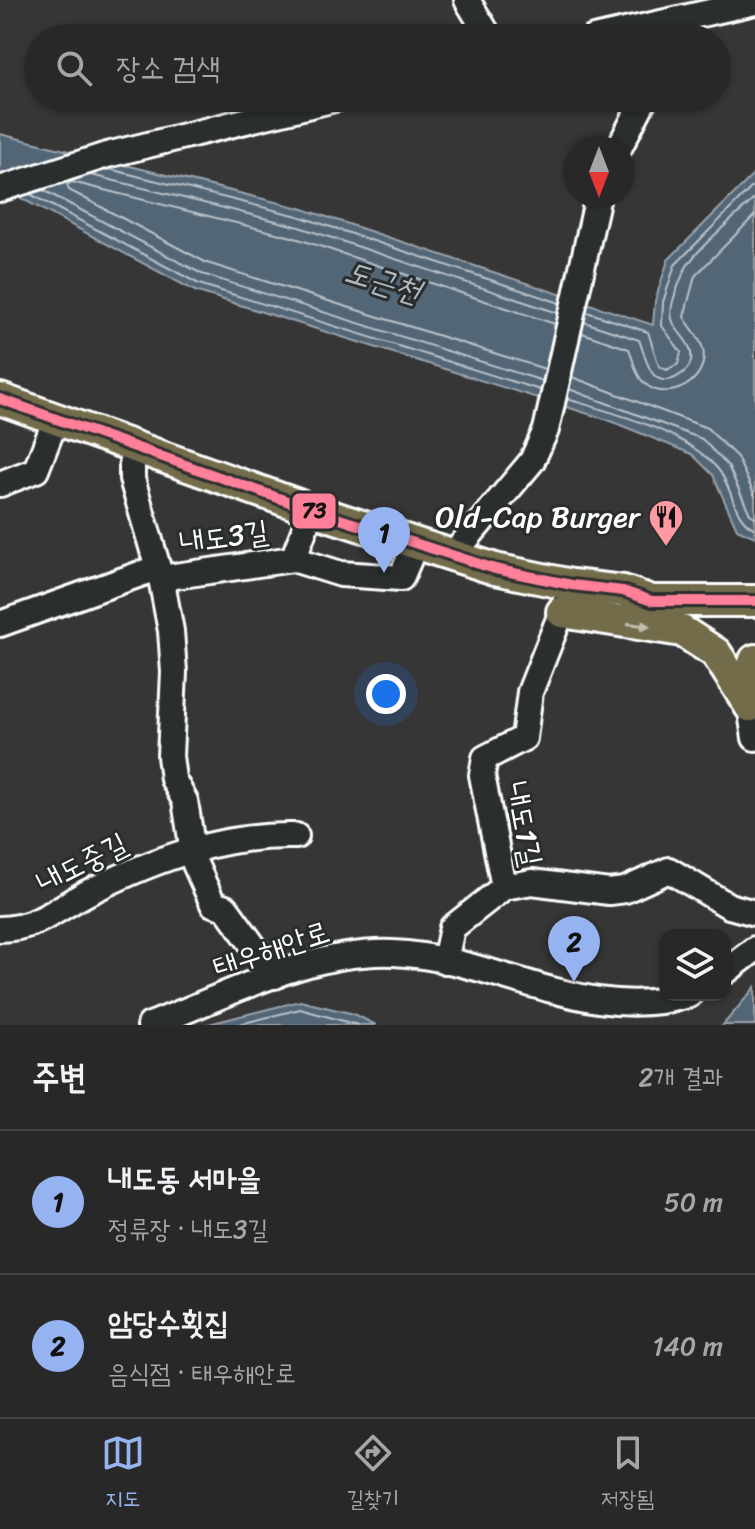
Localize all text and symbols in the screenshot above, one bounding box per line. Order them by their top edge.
search box [24,24,731,112]
text: 장소 검색 [116,41,220,95]
icon: search [52,46,96,90]
north arrow [563,136,635,208]
water label: 도근천 [338,243,431,321]
place label: Old-Cap Burger [435,490,642,544]
text: 73 [302,491,326,530]
line badge: 73 [291,492,337,530]
restaurant icon: Old-Cap Burger [647,498,685,548]
street label: 내도3길 [176,504,272,570]
pin: 1 [358,507,410,573]
one-way arrow [627,619,652,632]
your location [366,674,406,714]
street label: 내도1길 [489,777,559,871]
street label: 내도중길 [27,817,137,909]
street label: 태우해안로 [205,905,337,993]
pin: 2 [548,916,600,982]
map controls [659,929,731,1001]
button: layers [659,929,731,1001]
text: 주변 [32,1047,87,1107]
text: 2개 결과 [638,1054,723,1100]
text: 내도동 서마을 [108,1152,261,1206]
text: 1 [52,1179,64,1225]
text: 50 m [664,1179,723,1225]
text: 정류장 · 내도3길 [108,1206,268,1252]
text: 암당수횟집 [108,1296,229,1350]
text: 2 [50,1323,66,1369]
text: 140 m [652,1323,723,1369]
text: 음식점 · 태우해안로 [108,1350,296,1396]
tab: 지도 [101,1431,145,1518]
tab: 길찾기 [346,1431,400,1518]
tab: 저장됨 [601,1431,654,1518]

